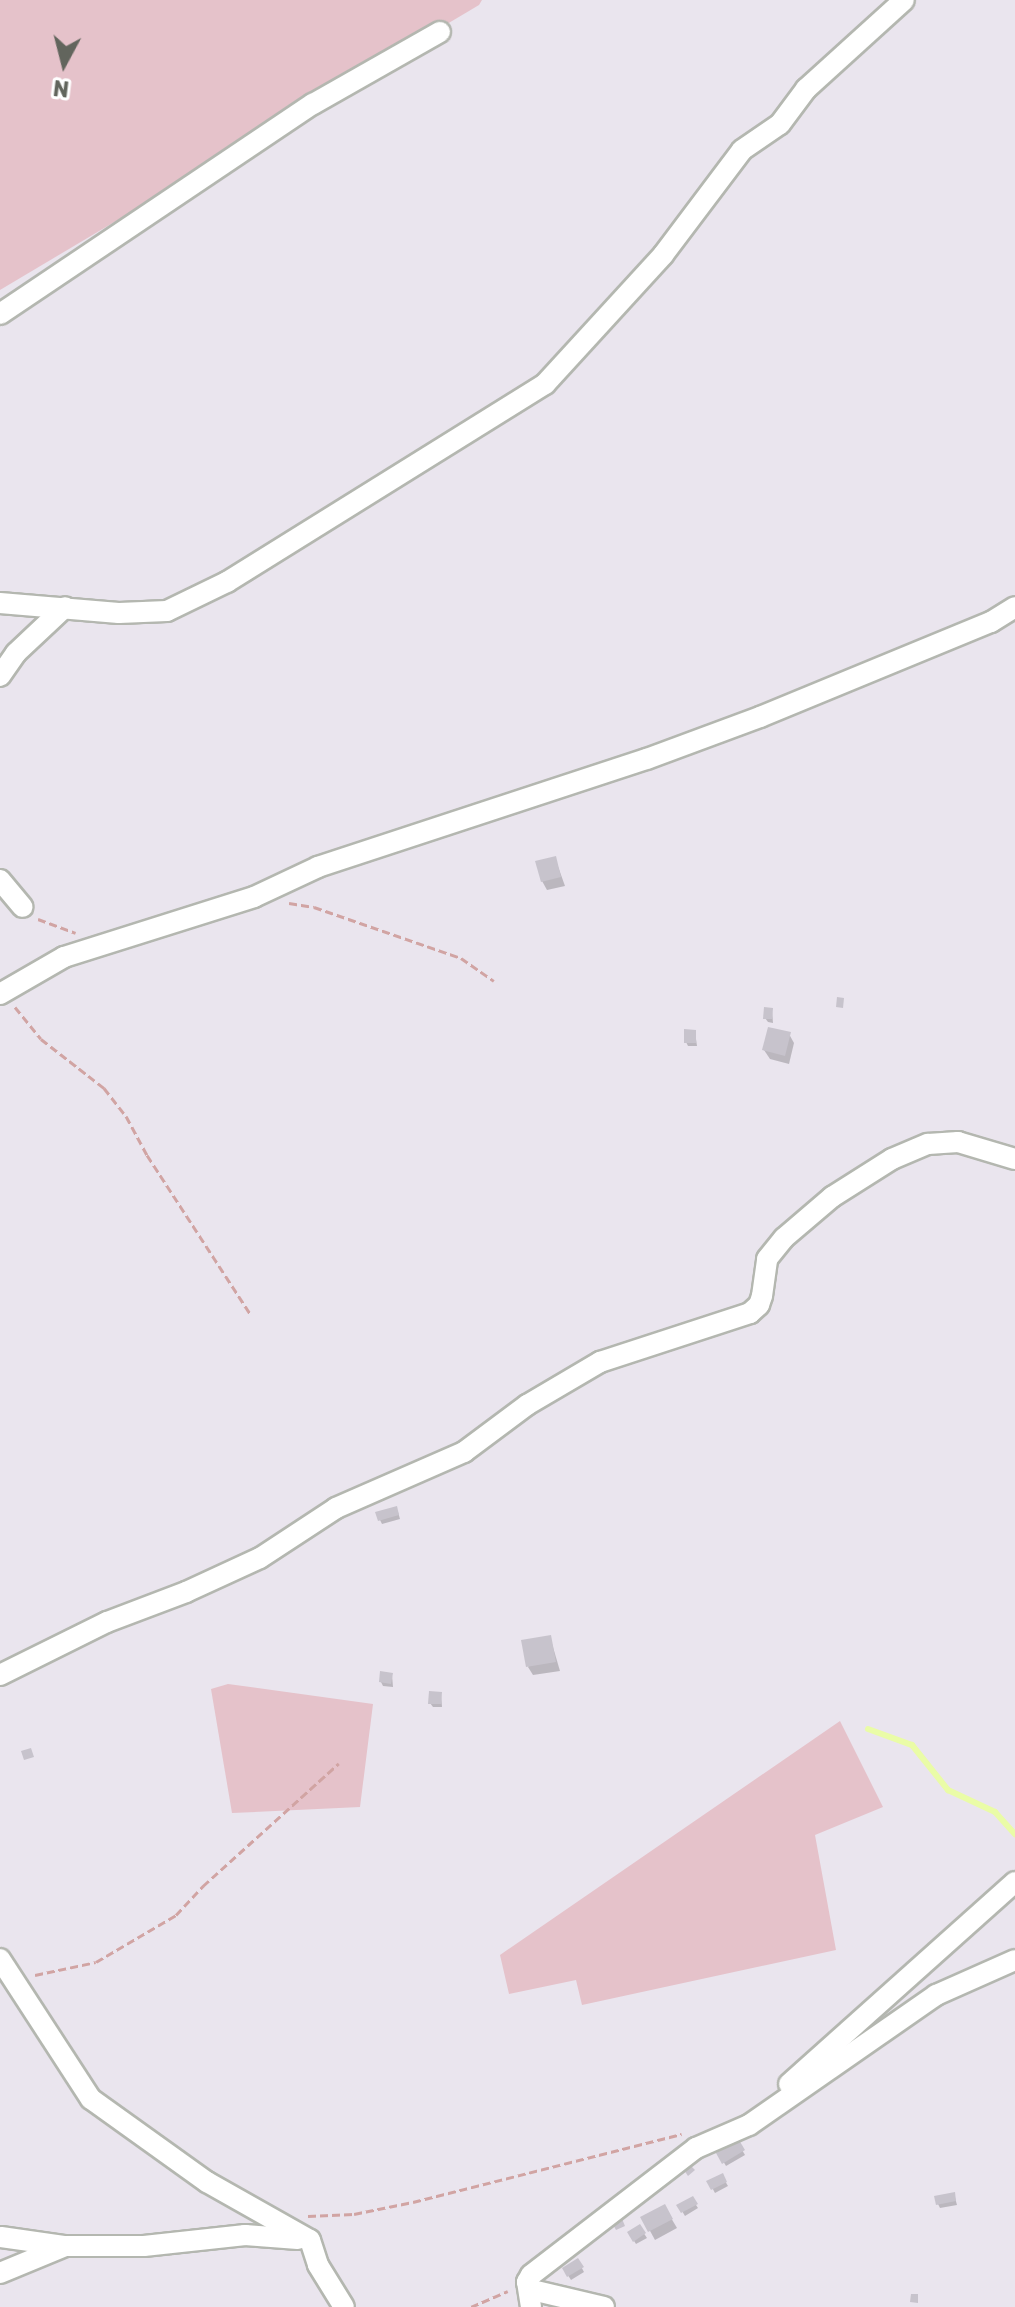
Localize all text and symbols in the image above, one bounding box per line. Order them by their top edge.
north arrow [24,24,104,104]
text: N [52,74,71,103]

